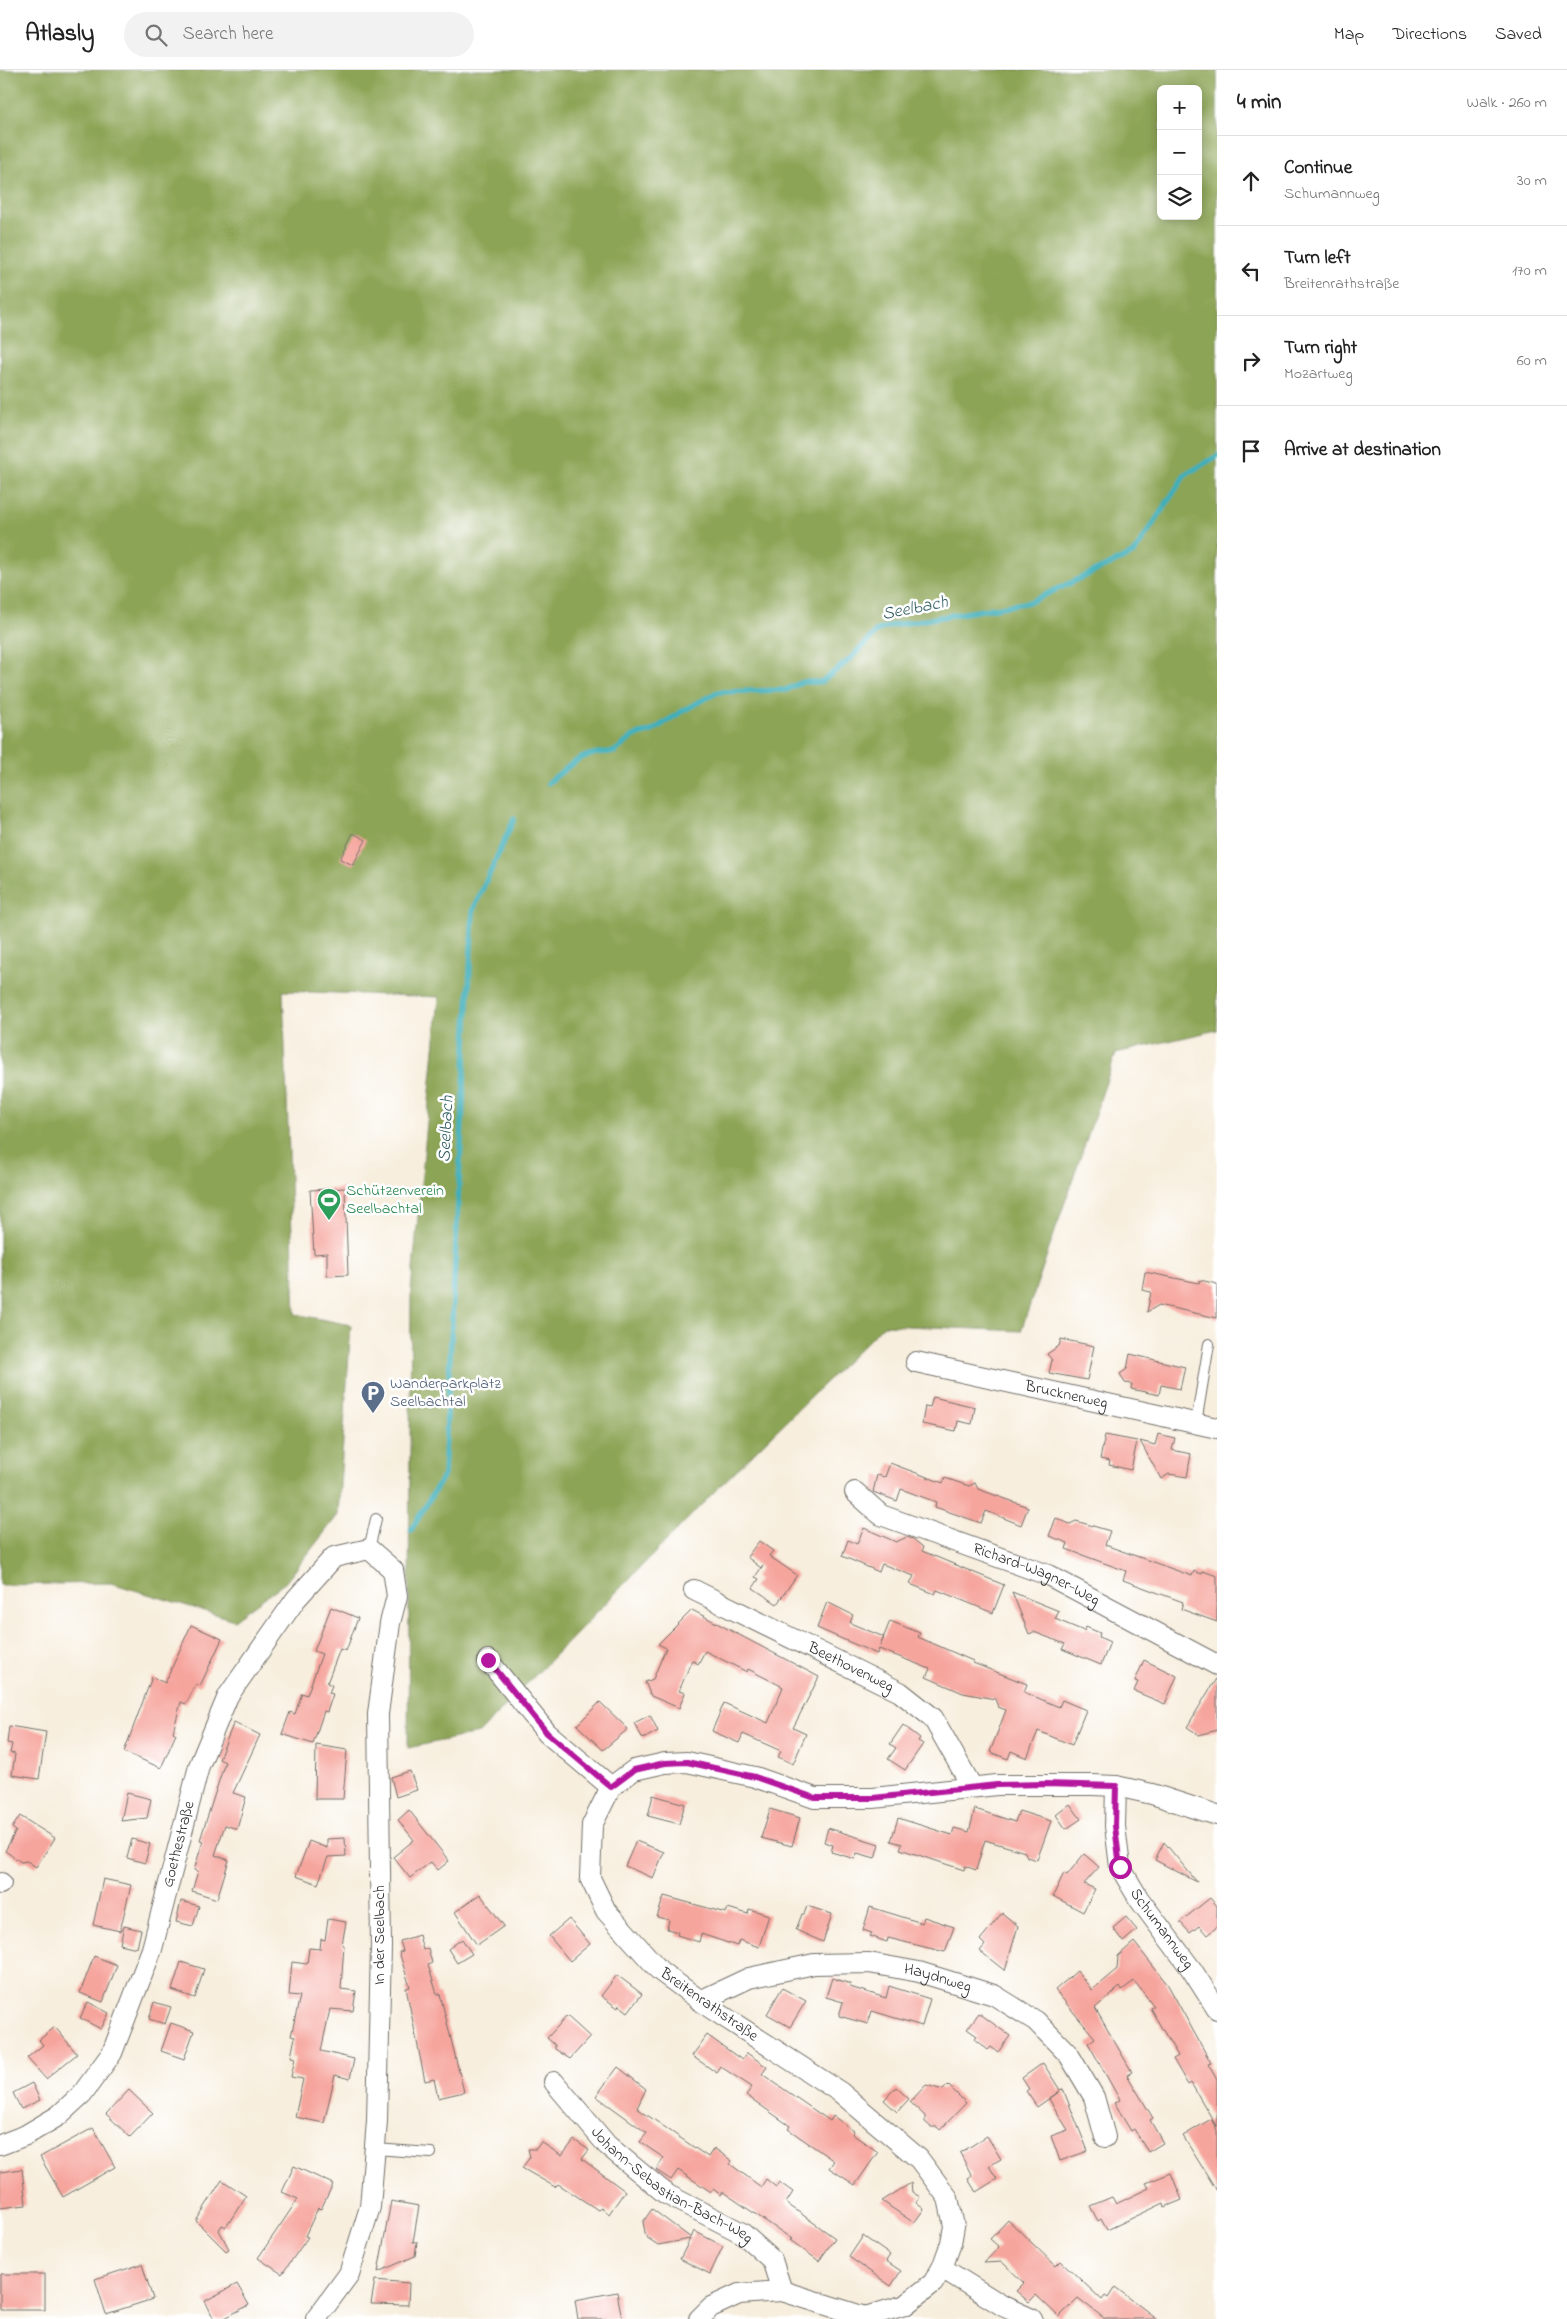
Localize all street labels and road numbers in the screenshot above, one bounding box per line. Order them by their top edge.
street label: Brucknerweg [1022,1374,1110,1416]
street label: Richard-Wagner-Weg [969,1537,1104,1612]
street label: Beethovenweg [803,1636,898,1699]
street label: Goethestraße [156,1798,202,1890]
street label: Schumannweg [1123,1884,1200,1975]
street label: In der Seelbach [368,1885,392,1985]
street label: Haydnweg [902,1958,974,1999]
street label: Breitenrathstraße [654,1961,764,2048]
street label: Johann-Sebastian-Bach-Weg [585,2122,759,2250]

